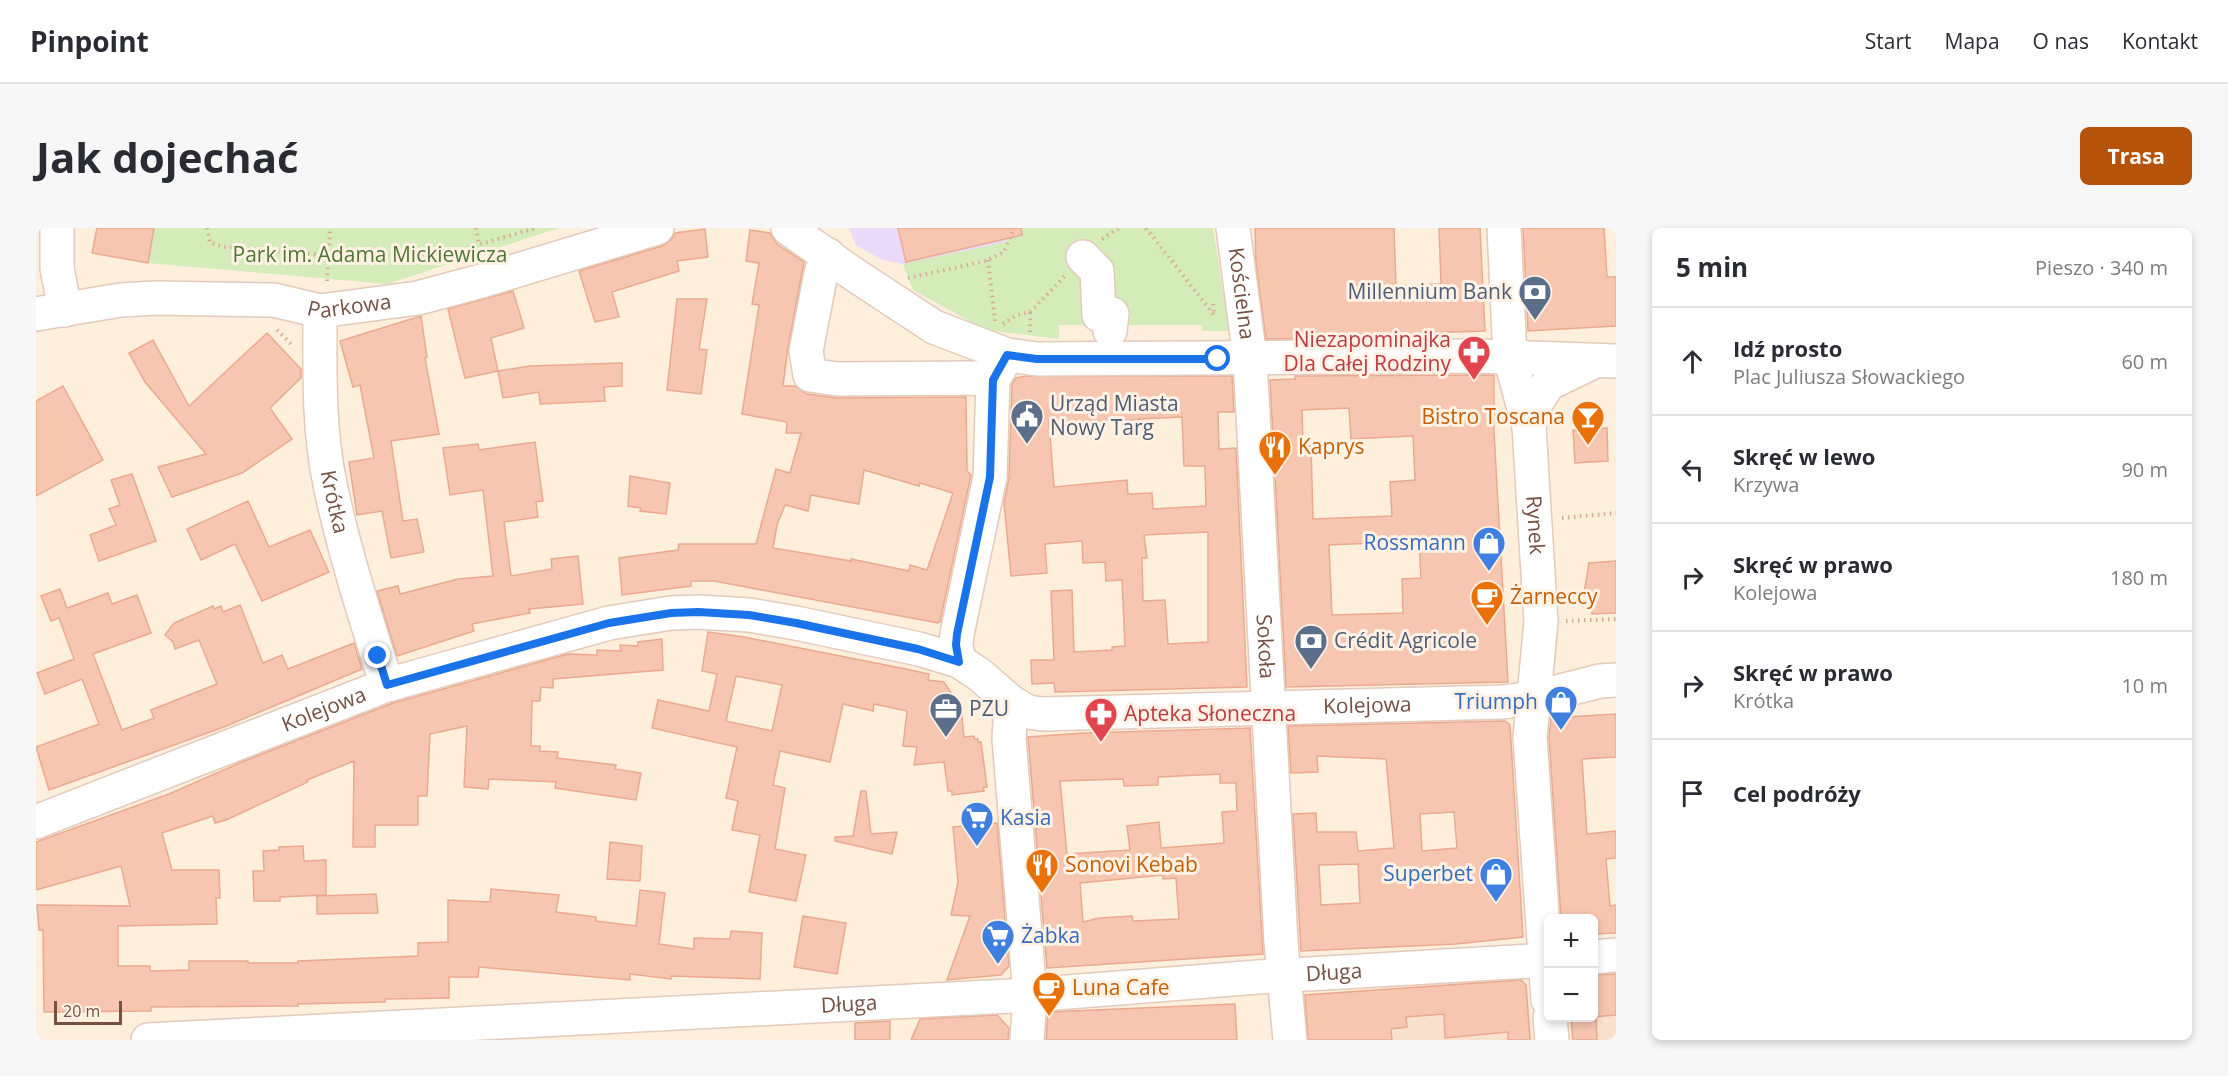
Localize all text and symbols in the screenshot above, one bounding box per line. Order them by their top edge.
text: Pinpoint [30,22,149,60]
text: Start [1865,27,1912,55]
text: Mapa [1945,27,2000,55]
text: O nas [2033,27,2089,55]
text: Kontakt [2122,27,2198,55]
button: Trasa [2080,127,2192,185]
text: Jak dojechać [36,128,299,185]
park label: Park im. Adama Mickiewicza [233,240,507,268]
street label: Kościelna [1223,246,1262,341]
text: 5 min [1676,249,1748,285]
text: Pieszo · 340 m [2035,254,2168,281]
bank icon: Millennium Bank [1517,274,1553,321]
place label: Millennium Bank [1347,277,1512,305]
street label: Parkowa [305,287,393,324]
place label: Niezapominajka Dla Całej Rodziny [1284,325,1451,377]
text: Idź prosto [1733,333,1842,363]
pharmacy icon: Niezapominajka Dla Całej Rodziny [1456,334,1492,381]
route start [1204,345,1230,371]
icon: ahead [1676,345,1709,378]
text: 60 m [2121,348,2168,375]
text: Plac Juliusza Słowackiego [1733,363,1965,390]
place label: Urząd Miasta Nowy Targ [1050,389,1179,441]
public building icon: Urząd Miasta Nowy Targ [1009,398,1045,445]
bar icon: Bistro Toscana [1570,399,1606,446]
place label: Bistro Toscana [1421,402,1565,430]
restaurant icon: Kaprys [1257,429,1293,476]
place label: Kaprys [1298,432,1365,460]
text: Skręć w lewo [1733,441,1875,471]
icon: left [1676,453,1709,486]
text: 90 m [2121,456,2168,483]
street label: Krótka [315,468,356,536]
text: Krzywa [1733,471,1799,498]
street label: Rynek [1520,495,1552,556]
shop icon: Rossmann [1471,525,1507,572]
place label: Rossmann [1364,528,1466,556]
text: Skręć w prawo [1733,549,1893,579]
icon: right [1676,561,1709,594]
text: 180 m [2110,564,2168,591]
cafe icon: Żarneccy [1469,579,1505,626]
text: Kolejowa [1733,579,1817,606]
place label: Żarneccy [1510,582,1598,610]
street label: Sokoła [1251,613,1282,680]
bank icon: Crédit Agricole [1293,623,1329,670]
place label: Crédit Agricole [1334,626,1477,654]
route end [364,642,390,668]
text: Skręć w prawo [1733,657,1893,687]
icon: right [1676,669,1709,702]
text: 10 m [2121,672,2168,699]
street label: Kolejowa [277,680,370,738]
shop icon: Triumph [1543,684,1579,731]
place label: Triumph [1455,687,1538,715]
text: Krótka [1733,687,1794,714]
street label: Kolejowa [1323,689,1412,720]
office icon: PZU [928,691,964,738]
place label: PZU [969,694,1009,722]
pharmacy icon: Apteka Słoneczna [1083,696,1119,743]
place label: Apteka Słoneczna [1124,699,1296,727]
icon: arrive [1676,777,1709,810]
text: Cel podróży [1733,778,1861,808]
supermarket icon: Kasia [959,800,995,847]
place label: Kasia [1000,803,1052,831]
restaurant icon: Sonovi Kebab [1024,847,1060,894]
place label: Sonovi Kebab [1065,850,1198,878]
shop icon: Superbet [1478,856,1514,903]
place label: Superbet [1383,859,1473,887]
map controls [1544,914,1598,1022]
button: + [1544,914,1598,968]
supermarket icon: Żabka [980,918,1016,965]
place label: Żabka [1021,921,1080,949]
street label: Długa [1305,956,1363,987]
button: − [1544,968,1598,1022]
cafe icon: Luna Cafe [1031,970,1067,1017]
place label: Luna Cafe [1072,973,1170,1001]
street label: Długa [820,988,878,1019]
scale bar [54,998,122,1026]
text: 20 m [63,1000,100,1022]

